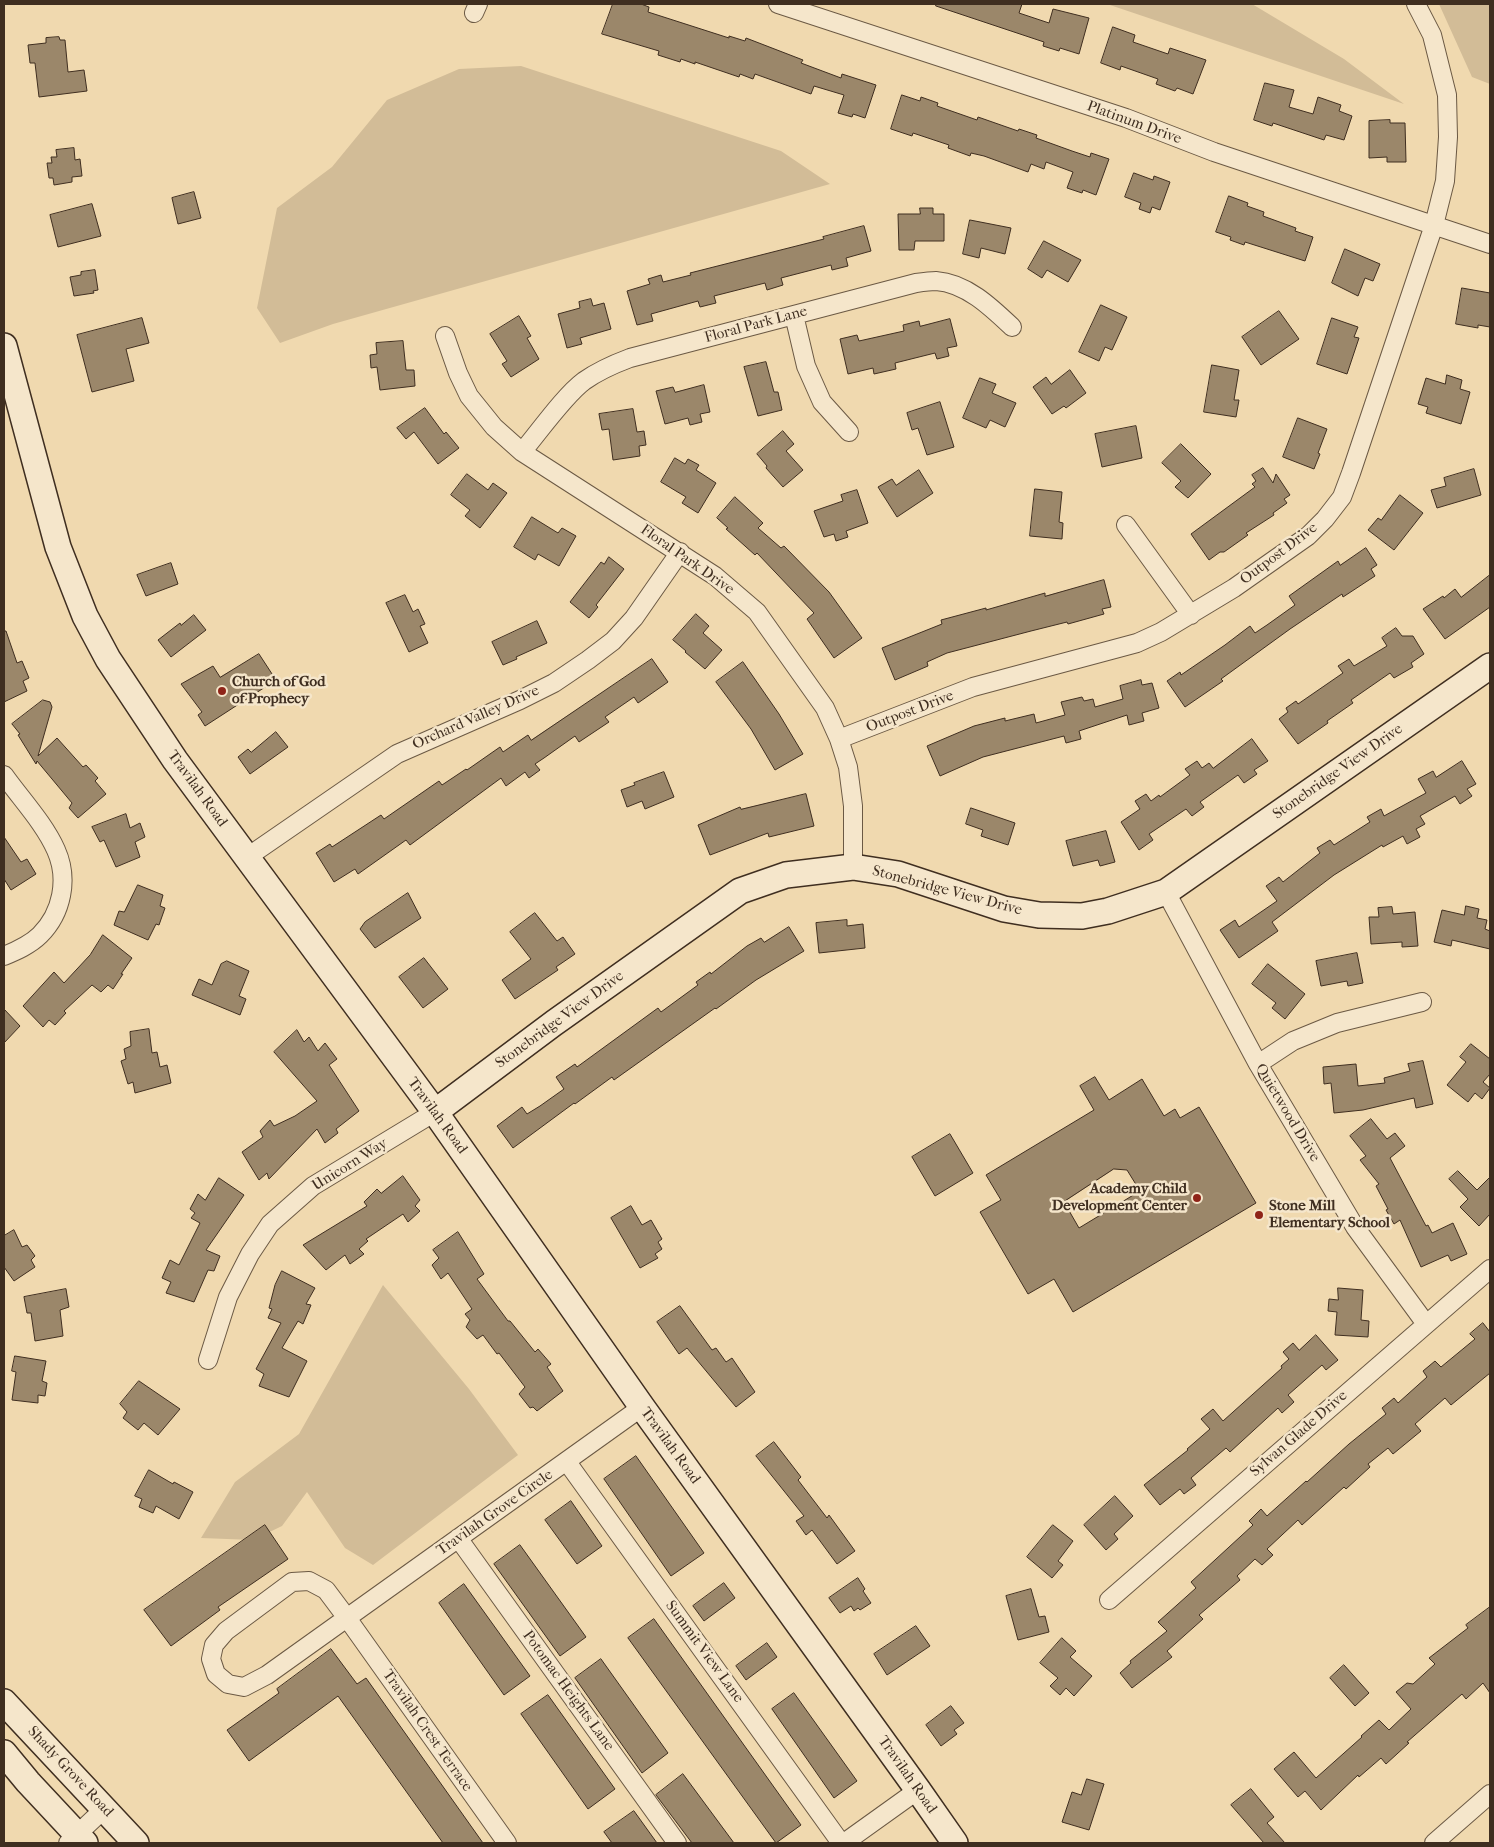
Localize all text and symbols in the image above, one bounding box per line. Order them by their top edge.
street label: Platinum Drive [1084,98,1184,148]
street label: Floral Park Lane [703,303,809,347]
street label: Outpost Drive [1237,519,1321,589]
street label: Floral Park Drive [637,521,737,599]
place label: Church of God of Prophecy [232,673,325,708]
street label: Orchard Valley Drive [410,682,542,754]
marker: Church of God of Prophecy [216,685,228,697]
street label: Outpost Drive [864,687,956,737]
street label: Stonebridge View Drive [1270,720,1406,824]
street label: Travilah Road [163,747,231,831]
street label: Stonebridge View Drive [870,862,1024,920]
street label: Stonebridge View Drive [492,967,628,1073]
street label: Quietwood Drive [1251,1061,1323,1165]
street label: Travilah Road [403,1074,471,1158]
street label: Unicorn Way [309,1135,391,1195]
place label: Academy Child Development Center [1052,1180,1187,1215]
marker: Academy Child Development Center [1191,1192,1203,1204]
place label: Stone Mill Elementary School [1269,1197,1390,1232]
marker: Stone Mill Elementary School [1253,1209,1265,1221]
street label: Sylvan Glade Drive [1247,1387,1351,1481]
street label: Travilah Road [636,1404,704,1488]
street label: Travilah Grove Circle [433,1466,557,1560]
street label: Summit View Lane [661,1597,747,1707]
street label: Potomac Heights Lane [518,1627,618,1755]
street label: Travilah Crest Terrace [378,1667,476,1795]
street label: Shady Grove Road [23,1723,117,1821]
street label: Travilah Road [874,1733,940,1817]

